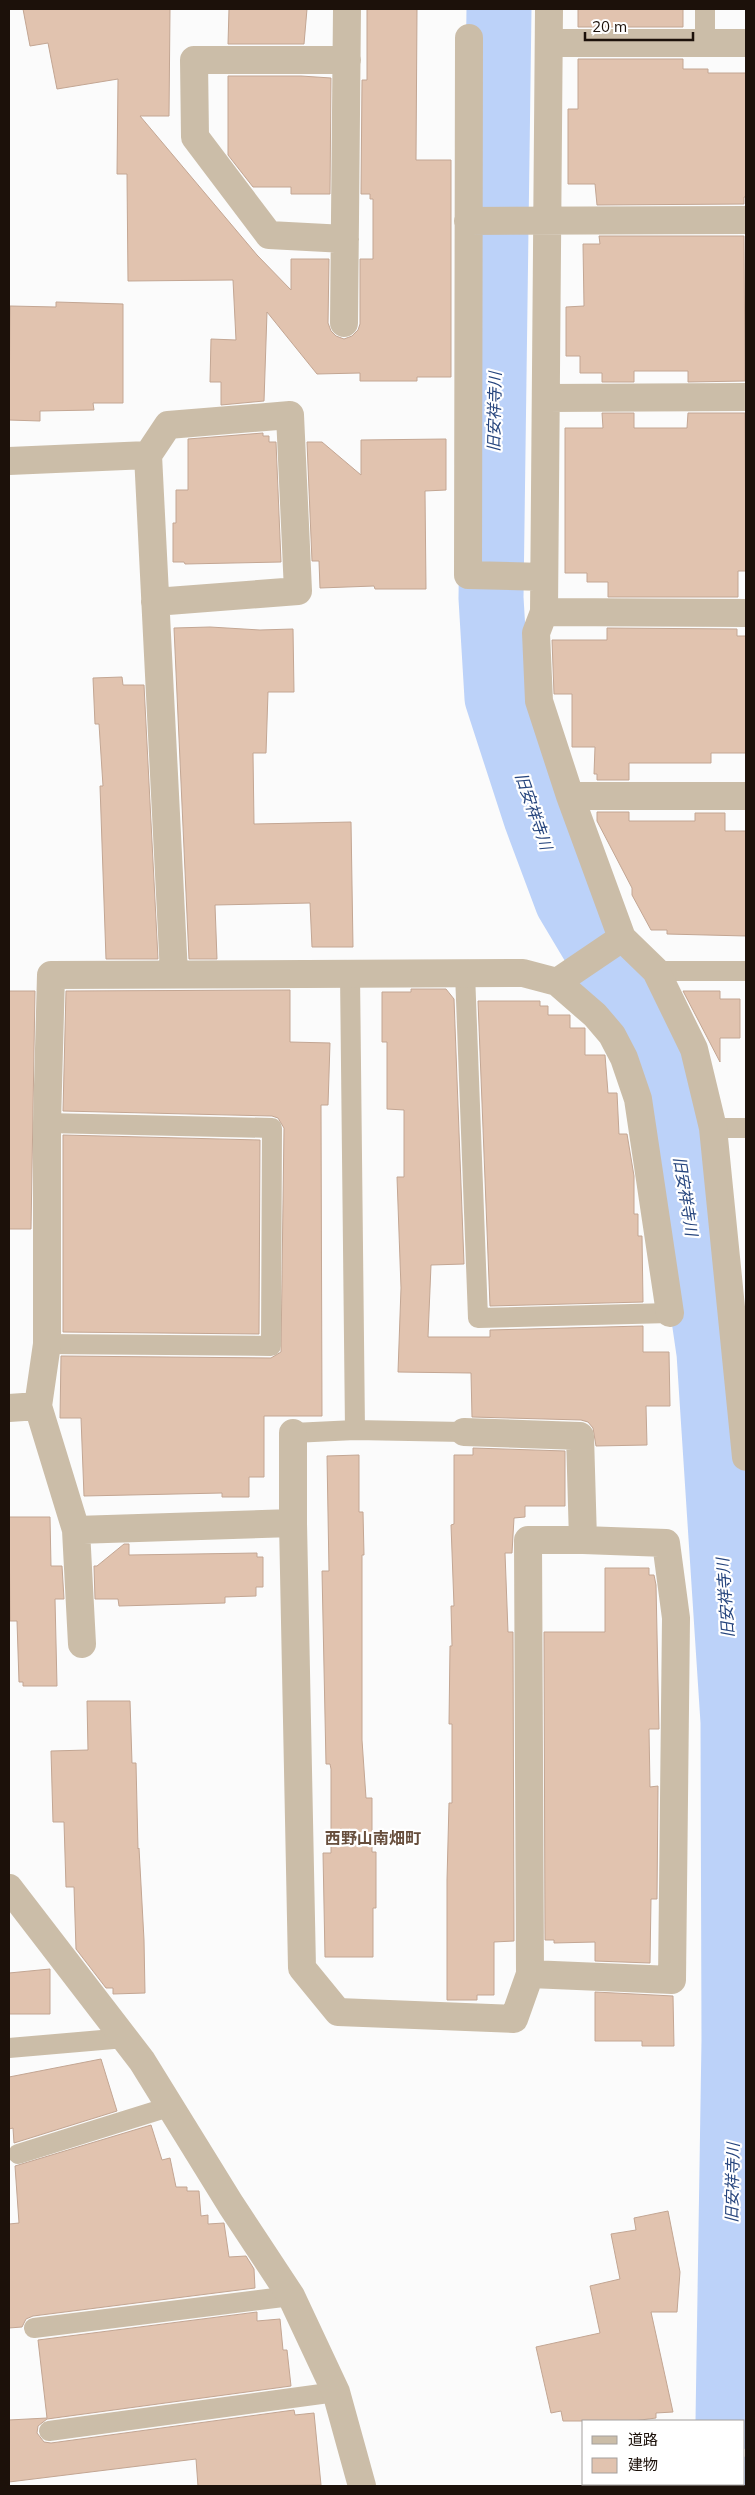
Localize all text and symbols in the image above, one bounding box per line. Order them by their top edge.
scale bar [585,10,692,42]
text: 20 m [592,17,627,36]
water label: 旧安祥寺川 [483,370,505,452]
water label: 旧安祥寺川 [512,770,557,854]
water label: 旧安祥寺川 [670,1155,702,1239]
water label: 旧安祥寺川 [712,1555,738,1639]
district label: 西野山南畑町 [325,1828,421,1848]
water label: 旧安祥寺川 [721,2141,743,2223]
legend [582,2420,745,2485]
text: 道路 [628,2430,658,2449]
text: 建物 [628,2455,658,2474]

